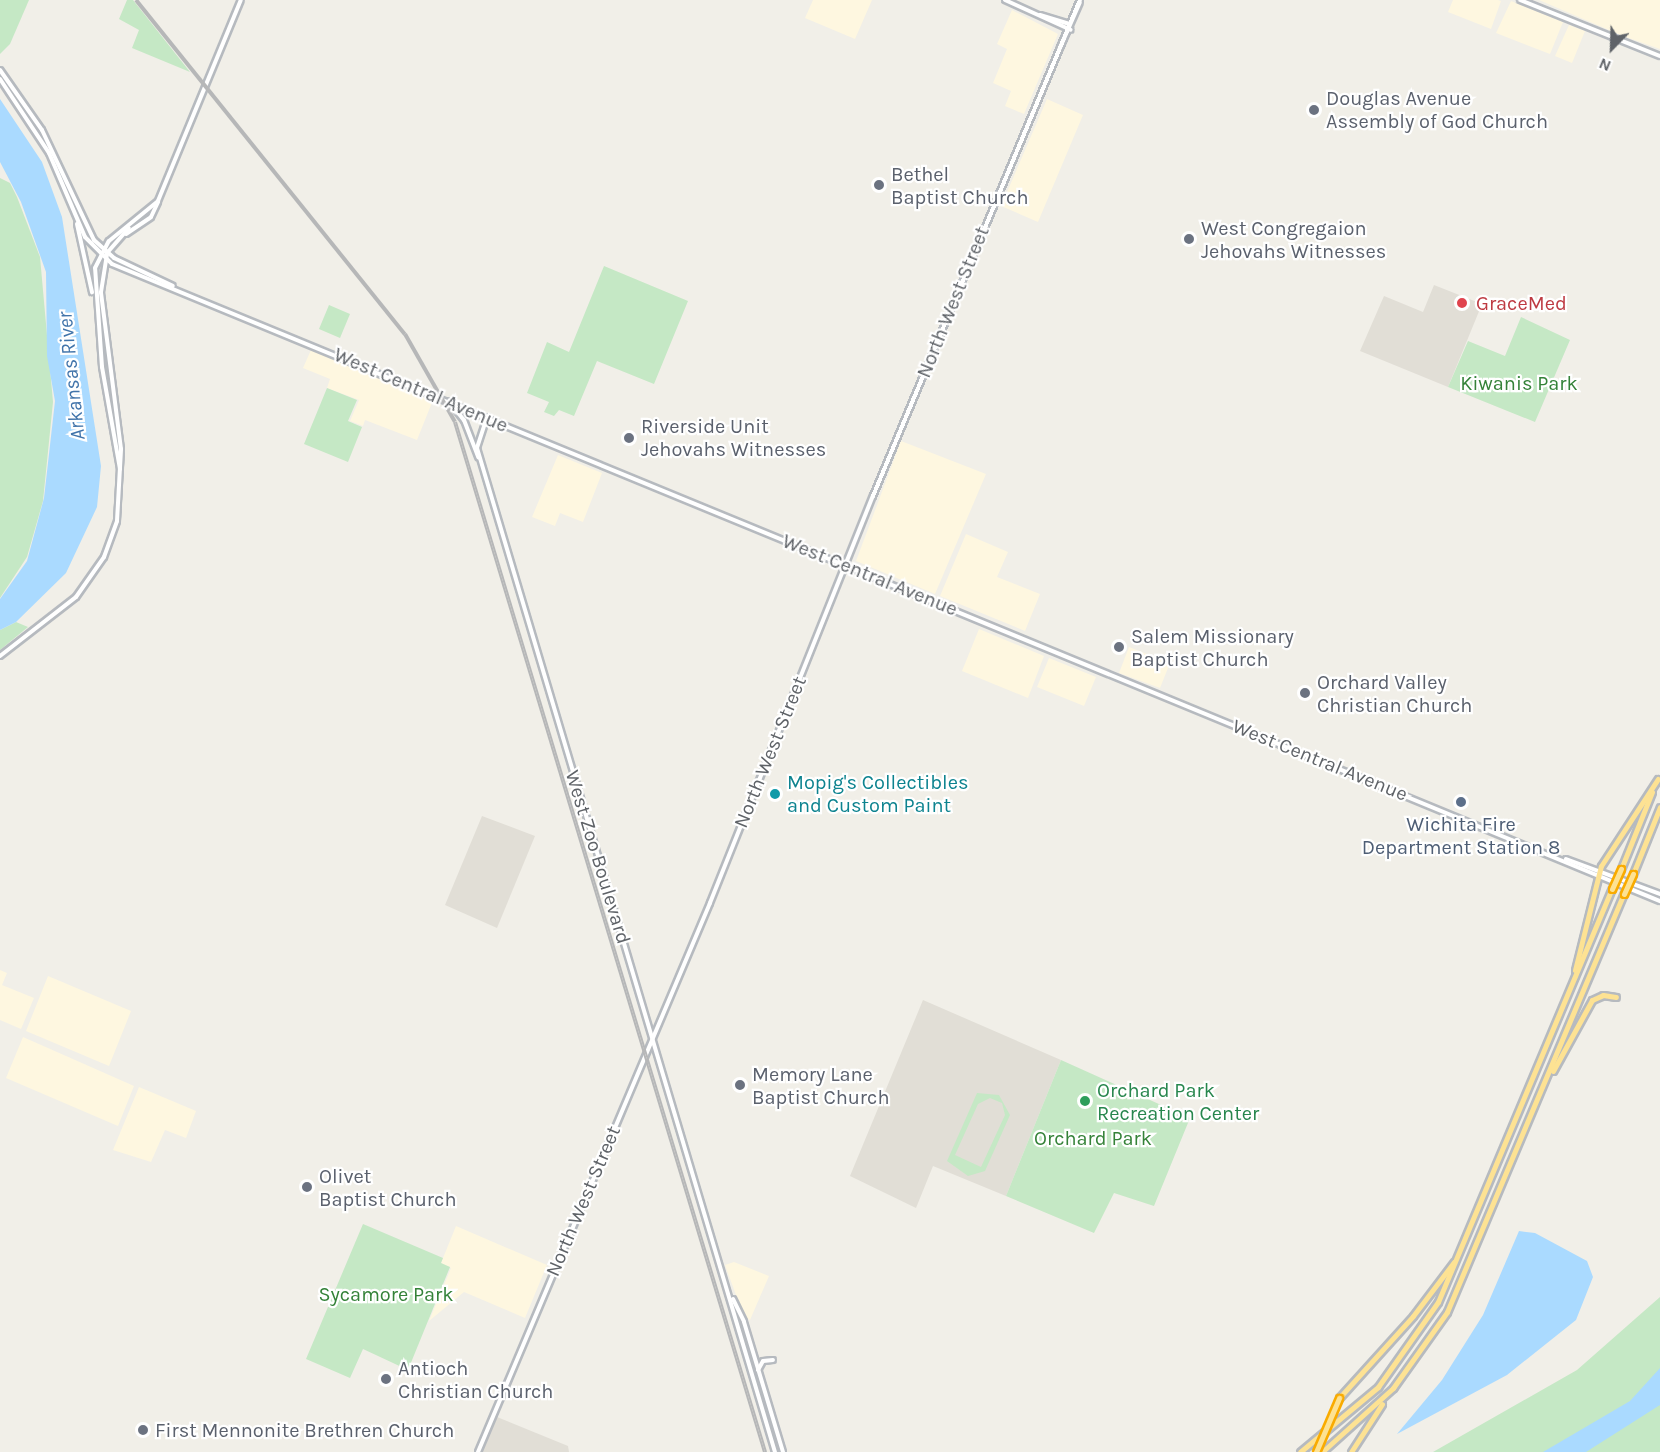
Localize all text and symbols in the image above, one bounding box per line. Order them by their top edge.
north arrow [1582,18,1642,78]
text: N [1596,54,1614,76]
place label: Douglas Avenue Assembly of God Church [1326,86,1548,133]
marker: Douglas Avenue Assembly of God Church [1307,103,1321,117]
place label: Bethel Baptist Church [891,162,1028,209]
marker: Bethel Baptist Church [872,178,886,192]
place label: West Congregaion Jehovahs Witnesses [1201,216,1386,263]
street label: North West Street [912,223,994,381]
marker: West Congregaion Jehovahs Witnesses [1182,232,1196,246]
place label: GraceMed [1476,291,1567,315]
marker: GraceMed [1453,294,1471,312]
water label: Arkansas River [52,310,90,442]
street label: West Central Avenue [330,342,512,438]
park label: Kiwanis Park [1460,371,1578,395]
place label: Riverside Unit Jehovahs Witnesses [641,414,826,461]
marker: Riverside Unit Jehovahs Witnesses [622,431,636,445]
street label: West Central Avenue [779,529,961,621]
place label: Salem Missionary Baptist Church [1131,624,1294,671]
marker: Salem Missionary Baptist Church [1112,640,1126,654]
place label: Orchard Valley Christian Church [1317,670,1472,717]
street label: North West Street [729,673,811,831]
marker: Orchard Valley Christian Church [1298,686,1312,700]
street label: West Central Avenue [1229,714,1411,806]
street label: West Zoo Boulevard [560,767,636,947]
place label: Mopig's Collectibles and Custom Paint [787,771,968,818]
marker: Mopig's Collectibles and Custom Paint [768,787,782,801]
marker: Wichita Fire Department Station 8 [1454,795,1468,809]
place label: Wichita Fire Department Station 8 [1362,812,1560,859]
place label: Memory Lane Baptist Church [752,1062,889,1109]
marker: Memory Lane Baptist Church [733,1078,747,1092]
place label: Orchard Park Recreation Center [1097,1078,1259,1125]
marker: Orchard Park Recreation Center [1078,1094,1092,1108]
street label: North West Street [540,1122,626,1280]
park label: Orchard Park [1034,1126,1152,1150]
place label: Olivet Baptist Church [319,1164,456,1211]
marker: Olivet Baptist Church [300,1180,314,1194]
park label: Sycamore Park [318,1282,454,1306]
place label: Antioch Christian Church [398,1356,553,1403]
marker: Antioch Christian Church [379,1372,393,1386]
place label: First Mennonite Brethren Church [155,1418,454,1442]
marker: First Mennonite Brethren Church [136,1423,150,1437]

